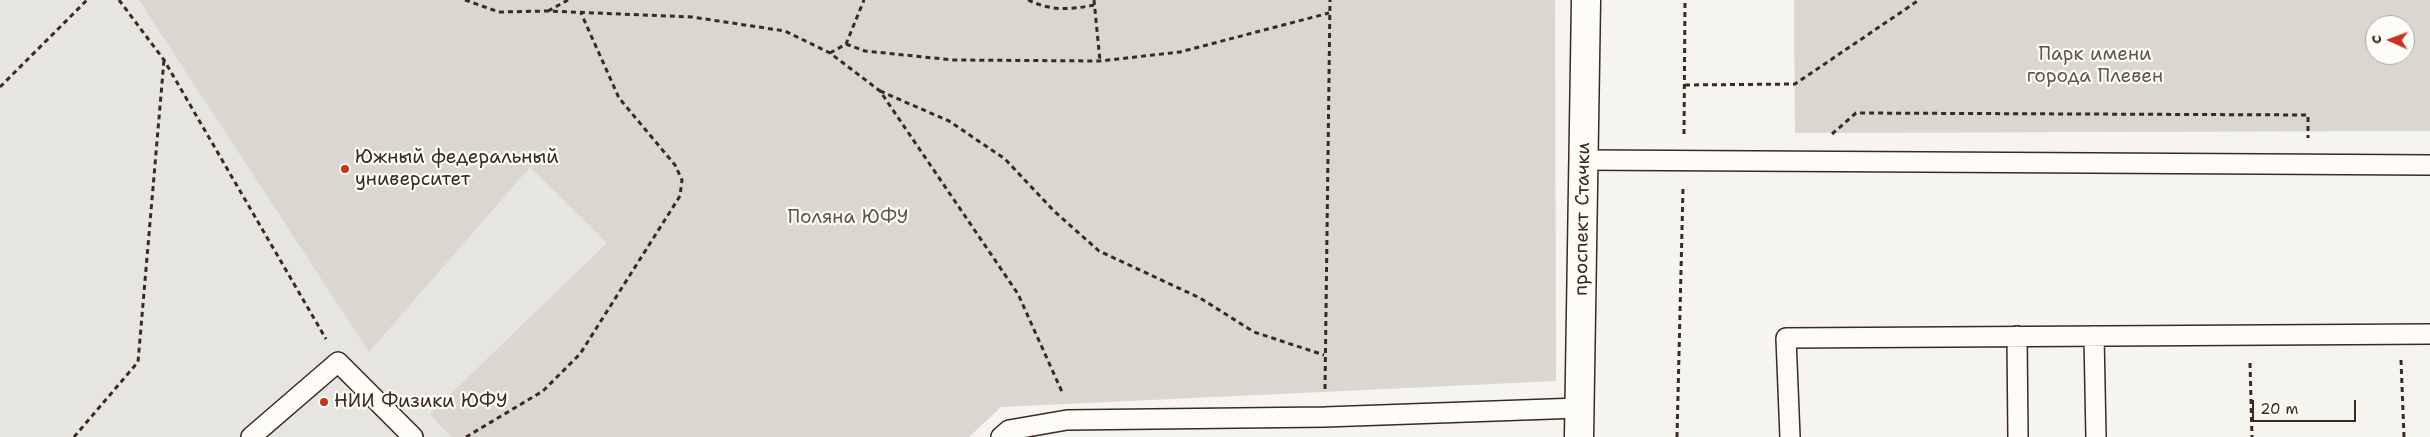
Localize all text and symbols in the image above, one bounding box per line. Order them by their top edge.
north arrow [2365,15,2415,65]
text: С [2367,35,2385,44]
park label: Парк имени города Плевен [2027,44,2163,88]
street label: проспект Стачки [1570,142,1596,296]
place label: Южный федеральный университет [355,147,559,191]
marker: Южный федеральный университет [339,163,351,175]
park label: Поляна ЮФУ [788,207,908,229]
scale bar [2255,390,2359,422]
place label: НИИ Физики ЮФУ [334,391,508,413]
marker: НИИ Физики ЮФУ [318,396,330,408]
text: 20 m [2260,399,2299,419]

